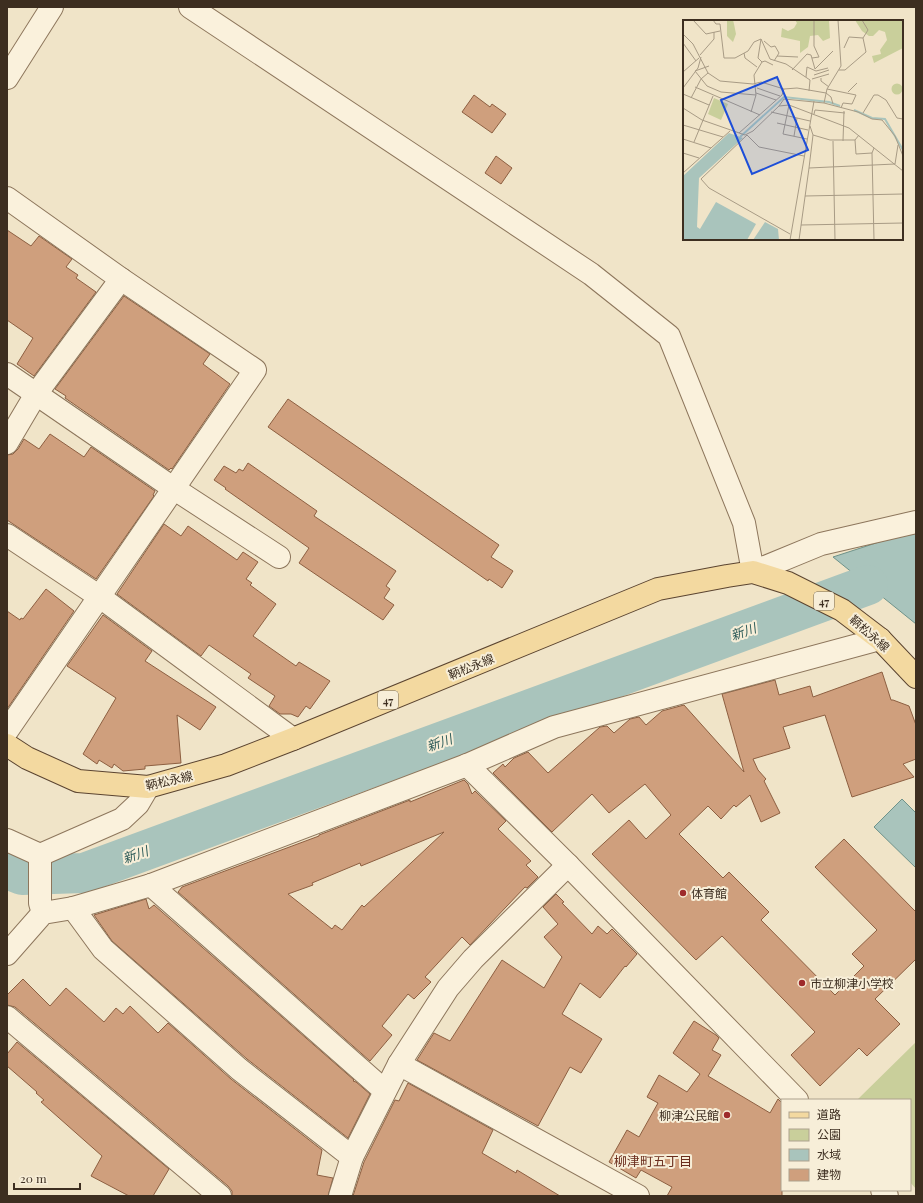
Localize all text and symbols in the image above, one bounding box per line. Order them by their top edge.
inset map [683,20,903,240]
road number: 47 [814,592,834,610]
street label: 鞆松永線 [847,611,893,655]
water label: 新川 [728,618,760,643]
street label: 鞆松永線 [446,650,496,682]
road number: 47 [378,691,398,709]
water label: 新川 [424,729,456,754]
street label: 鞆松永線 [144,767,194,793]
water label: 新川 [120,841,152,866]
place label: 体育館 [691,885,727,901]
marker: 体育館 [678,888,688,898]
place label: 市立柳津小学校 [810,975,894,991]
marker: 市立柳津小学校 [797,978,807,988]
legend [781,1099,911,1191]
text: 道路 [817,1106,841,1122]
place label: 柳津公民館 [659,1107,719,1123]
marker: 柳津公民館 [722,1110,732,1120]
text: 公園 [817,1126,841,1142]
text: 水域 [817,1146,841,1162]
district label: 柳津町五丁目 [614,1152,692,1169]
scale bar [14,1165,80,1191]
text: 建物 [817,1166,841,1182]
text: 20 m [20,1170,47,1186]

